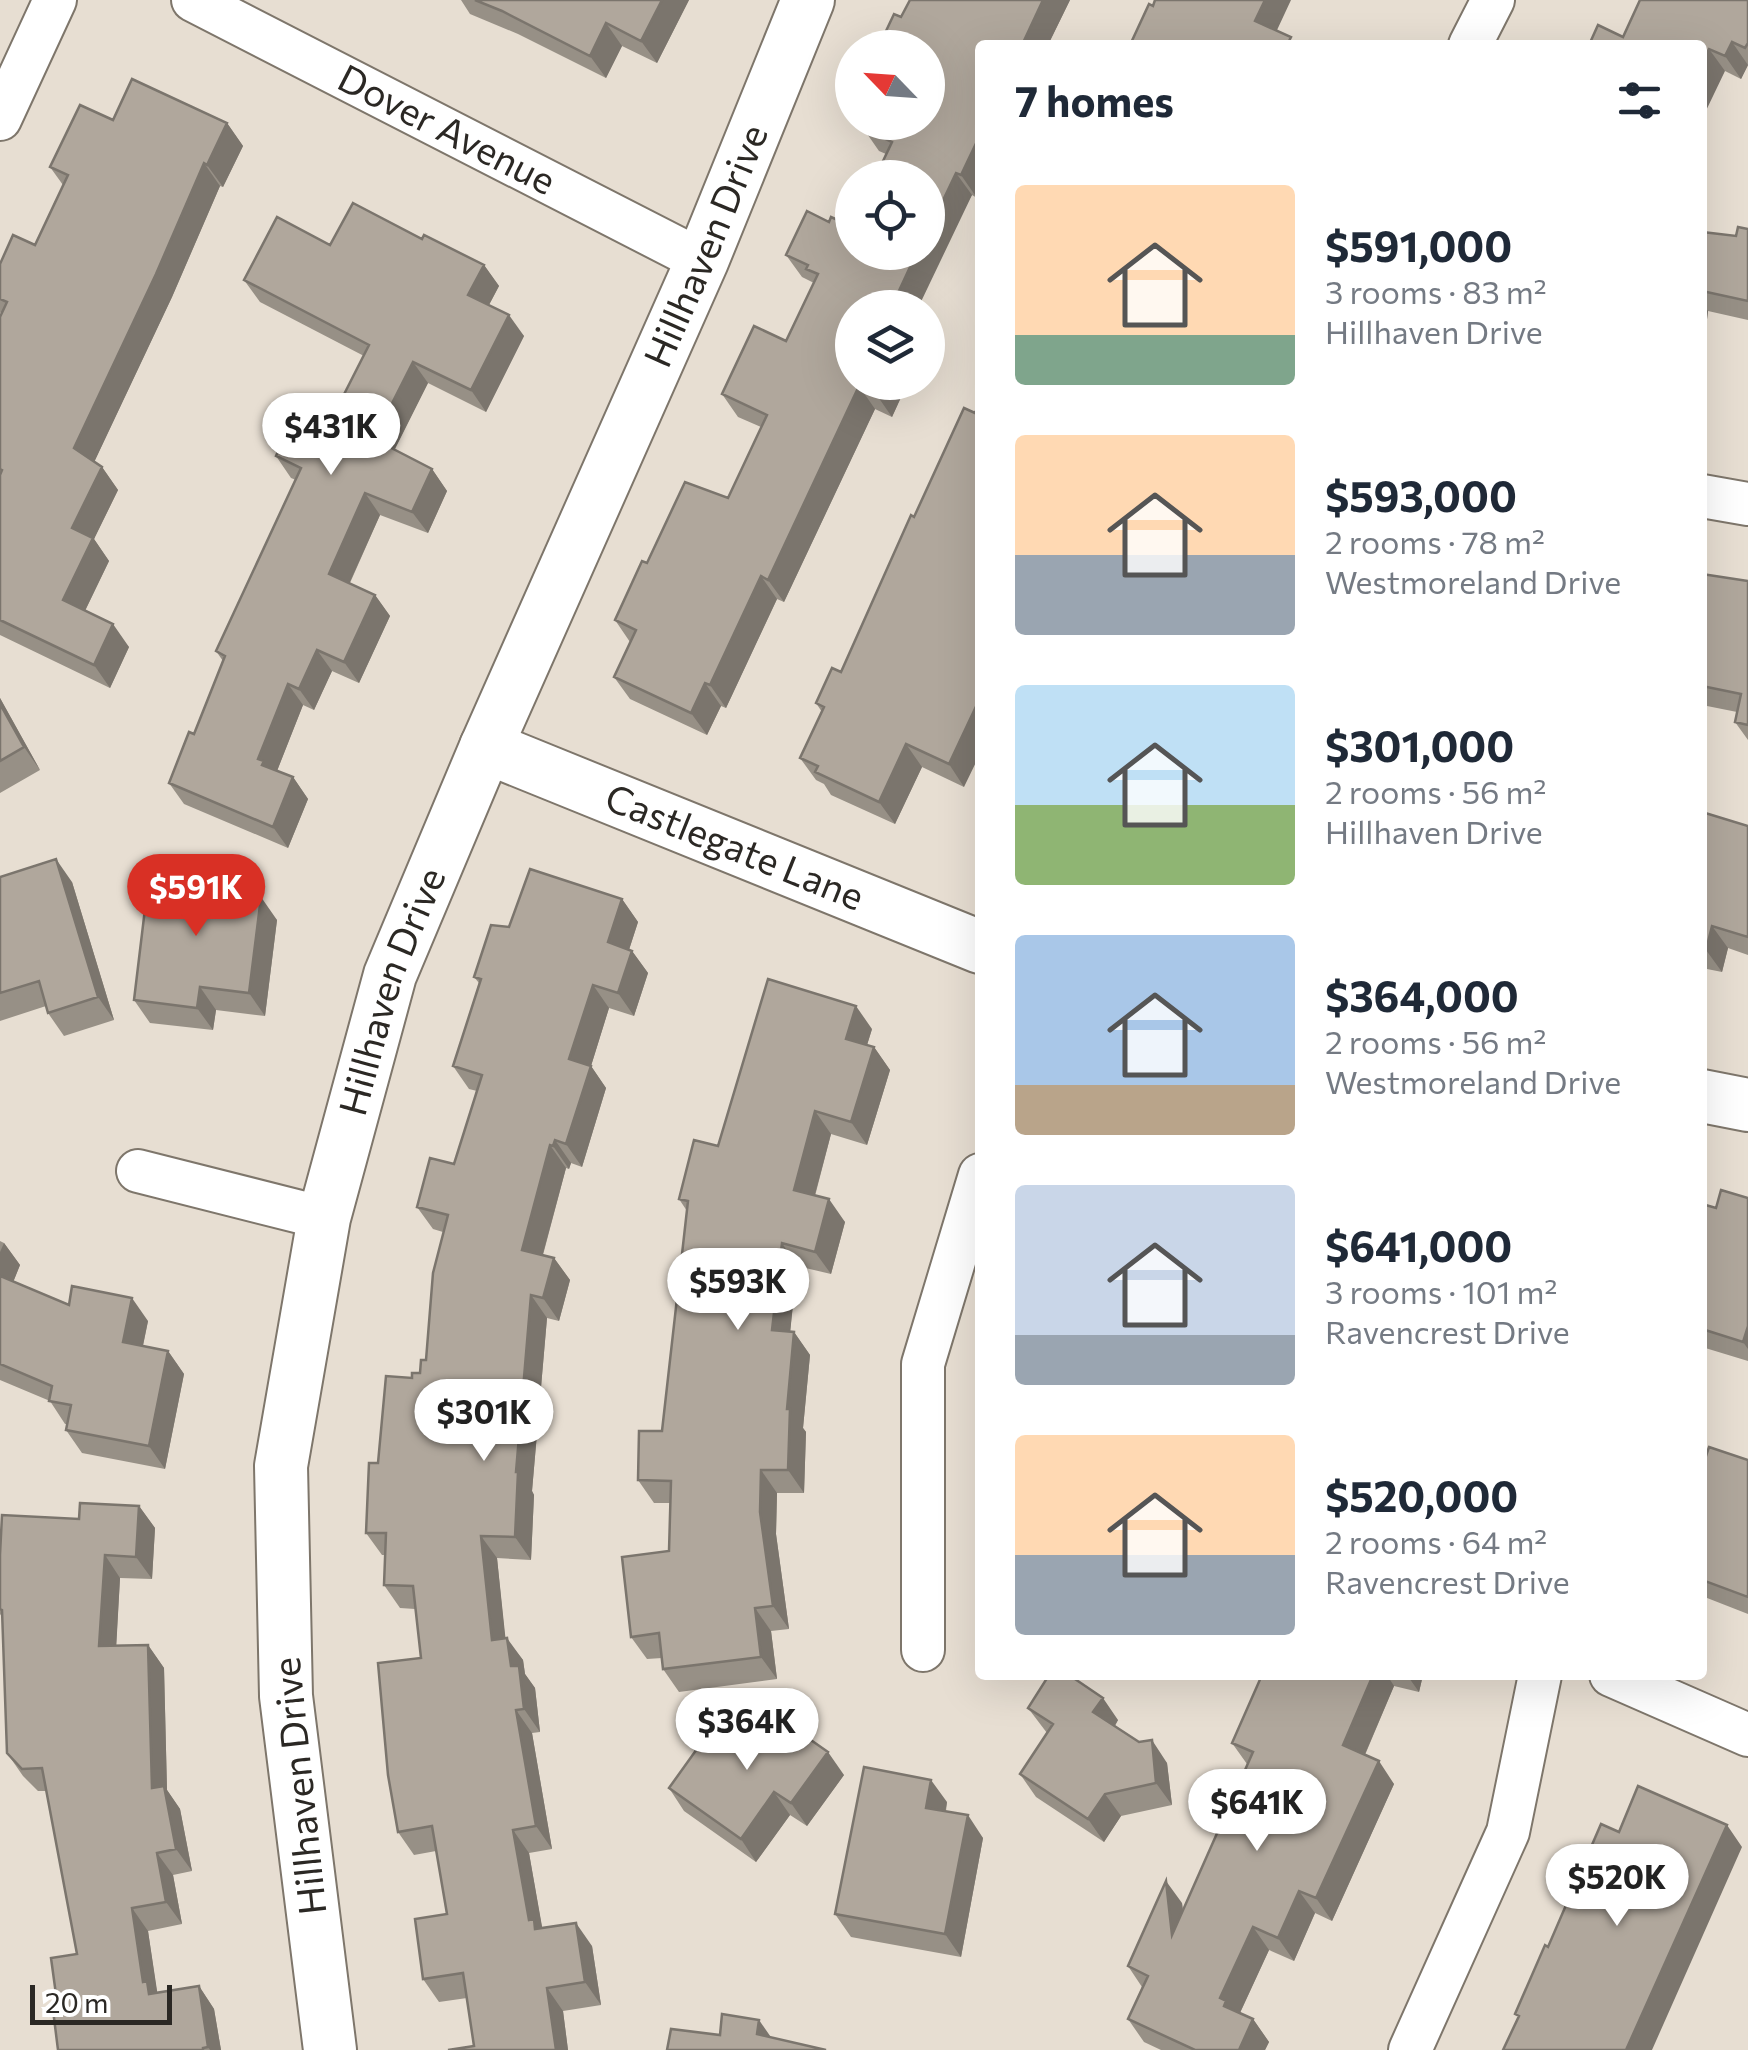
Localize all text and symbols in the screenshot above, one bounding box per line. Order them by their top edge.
north arrow [835,30,945,140]
map controls [835,30,945,400]
street label: Dover Avenue [331,53,564,203]
icon: filters [1612,73,1667,128]
text: 7 homes [1015,74,1174,126]
street label: Hillhaven Drive [632,117,776,374]
button: locate [835,160,945,270]
text: $591,000 [1325,219,1512,271]
icon: home [1095,225,1215,345]
text: 3 rooms · 83 m² [1325,271,1547,311]
button: layers [835,290,945,400]
text: Hillhaven Drive [1325,311,1543,351]
pin: $431K [261,393,401,478]
text: $431K [284,405,378,445]
text: $593,000 [1325,469,1517,521]
icon: home [1095,475,1215,595]
text: 2 rooms · 78 m² [1325,521,1545,561]
text: Westmoreland Drive [1325,561,1621,601]
text: $301,000 [1325,719,1514,771]
icon: home [1095,725,1215,845]
text: 2 rooms · 56 m² [1325,771,1546,811]
street label: Castlegate Lane [599,772,871,919]
text: Hillhaven Drive [1325,811,1543,851]
pin: $591K [126,854,266,939]
street label: Hillhaven Drive [327,860,454,1120]
text: $591K [149,866,243,906]
text: $364,000 [1325,969,1519,1021]
icon: home [1095,975,1215,1095]
text: 2 rooms · 56 m² [1325,1021,1546,1061]
text: Westmoreland Drive [1325,1061,1621,1101]
text: $641,000 [1325,1219,1512,1271]
icon: home [1095,1225,1215,1345]
pin: $593K [668,1248,808,1333]
text: $593K [689,1260,787,1300]
text: 3 rooms · 101 m² [1325,1271,1557,1311]
text: Ravencrest Drive [1325,1311,1570,1351]
pin: $301K [414,1379,554,1464]
text: $301K [436,1391,532,1431]
text: $520,000 [1325,1469,1518,1521]
icon: home [1095,1475,1215,1595]
text: 2 rooms · 64 m² [1325,1521,1547,1561]
text: Ravencrest Drive [1325,1561,1570,1601]
street label: Hillhaven Drive [261,1655,334,1917]
pin: $364K [677,1688,817,1773]
text: $364K [698,1700,796,1740]
pin: $641K [1187,1769,1327,1854]
text: $641K [1210,1781,1304,1821]
pin: $520K [1547,1844,1687,1929]
text: $520K [1568,1856,1666,1896]
scale bar [30,1980,172,2024]
text: 20 m [45,1985,109,2019]

